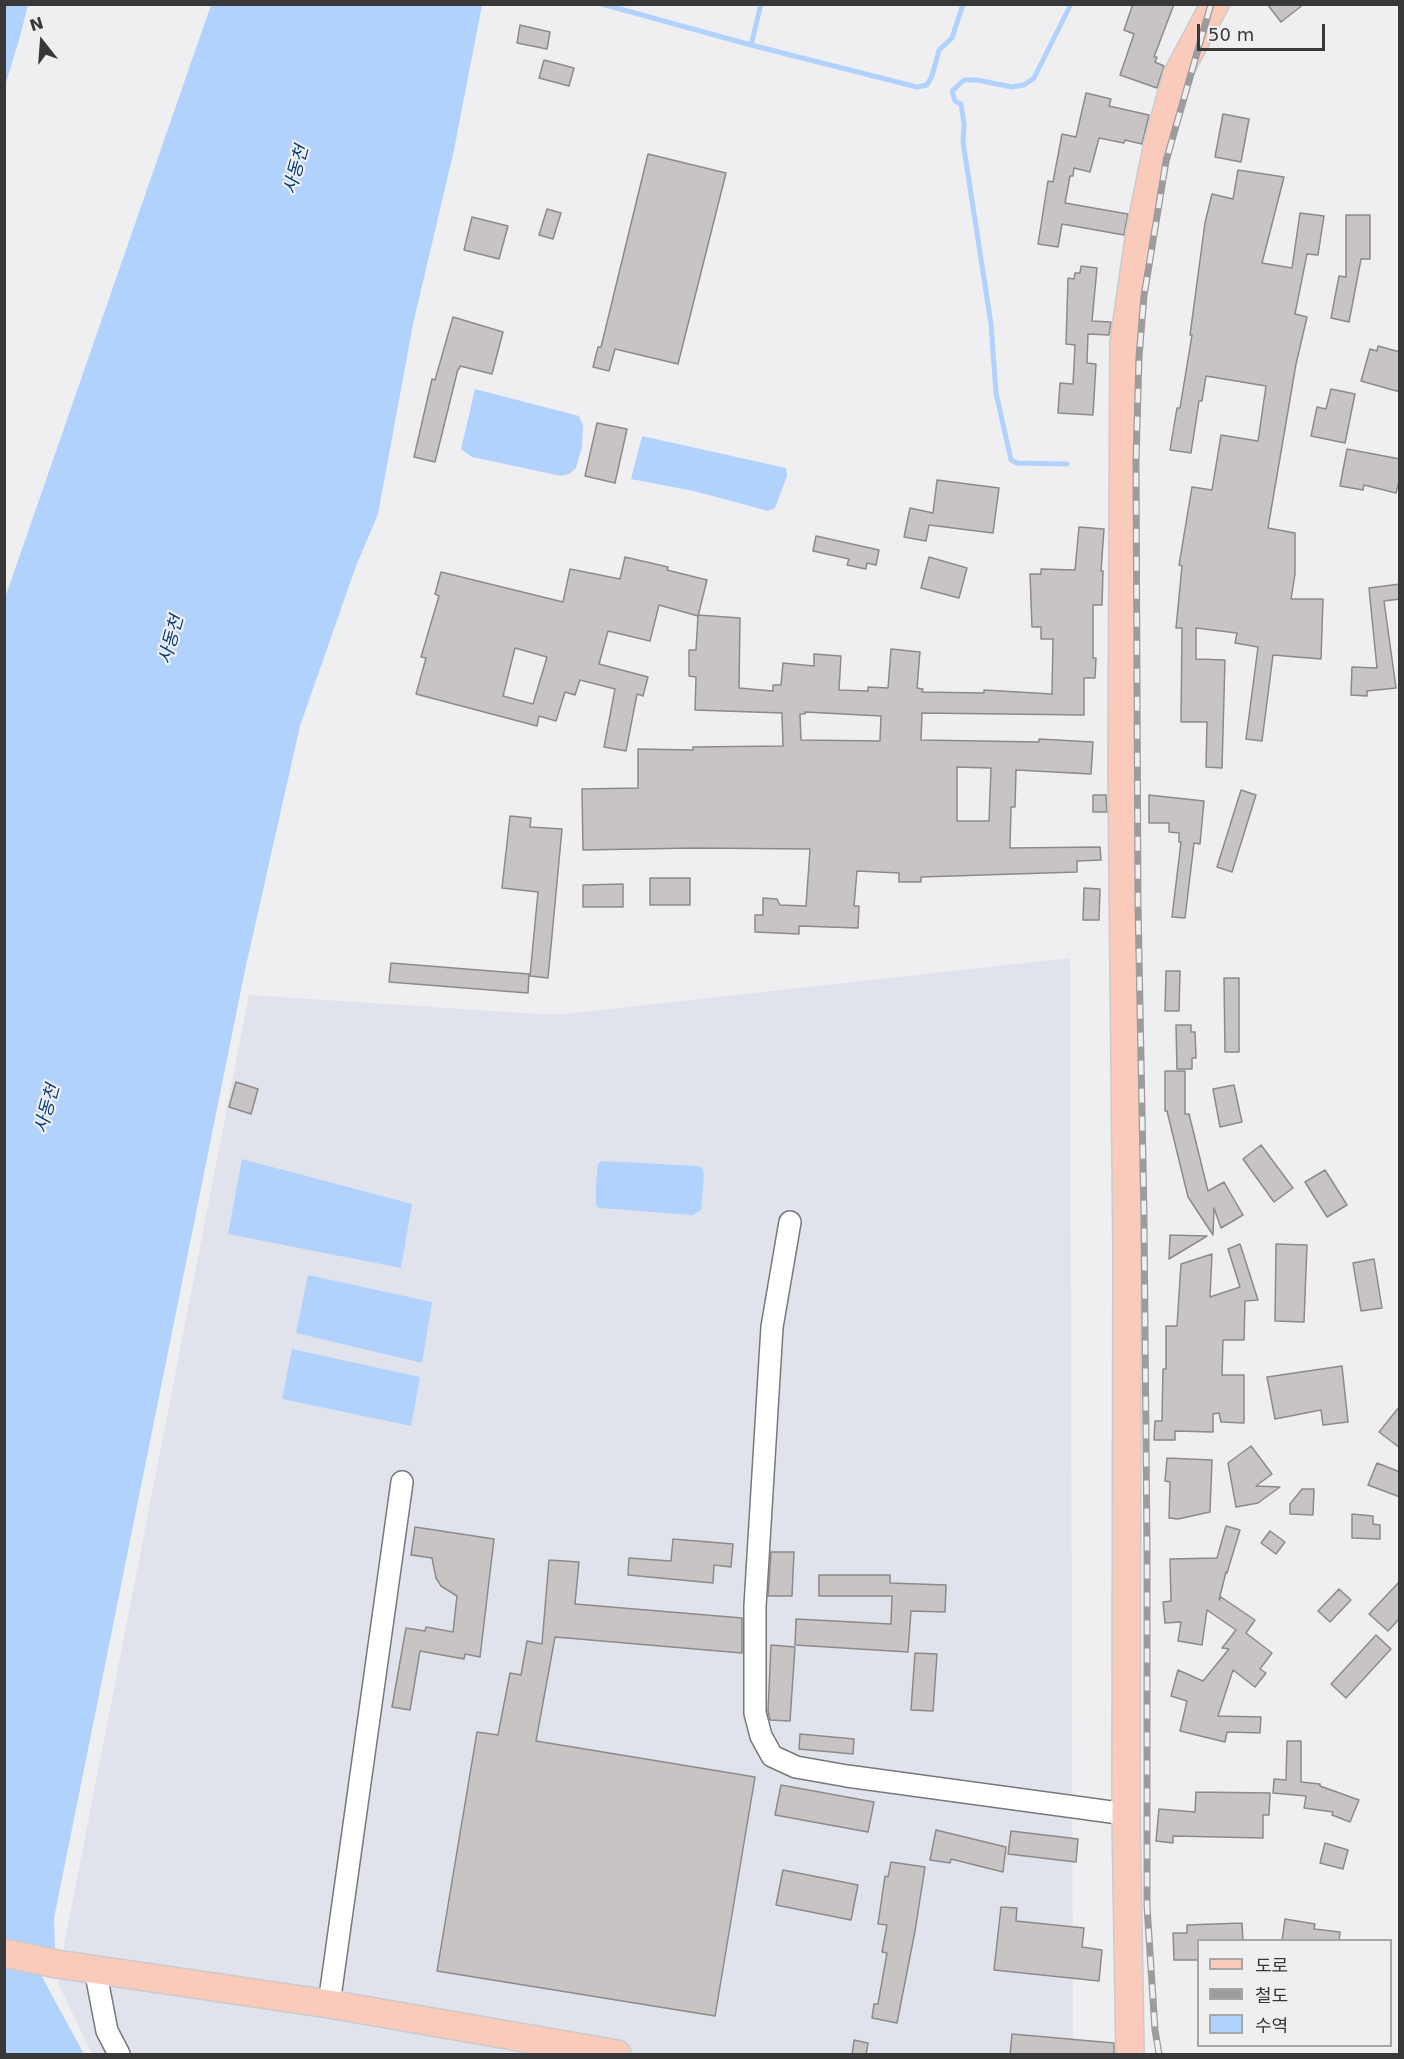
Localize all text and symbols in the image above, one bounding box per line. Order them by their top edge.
north arrow [12,12,72,72]
scale bar [1200,12,1328,50]
text: N [27,13,46,35]
text: 50 m [1208,24,1254,45]
water label: 사동천 [280,143,314,197]
water label: 사동천 [155,613,189,667]
water label: 사동천 [31,1082,65,1136]
legend [1197,1939,1392,2047]
text: 도로 [1255,1955,1288,1976]
text: 철도 [1255,1985,1288,2006]
text: 수역 [1255,2015,1288,2036]

